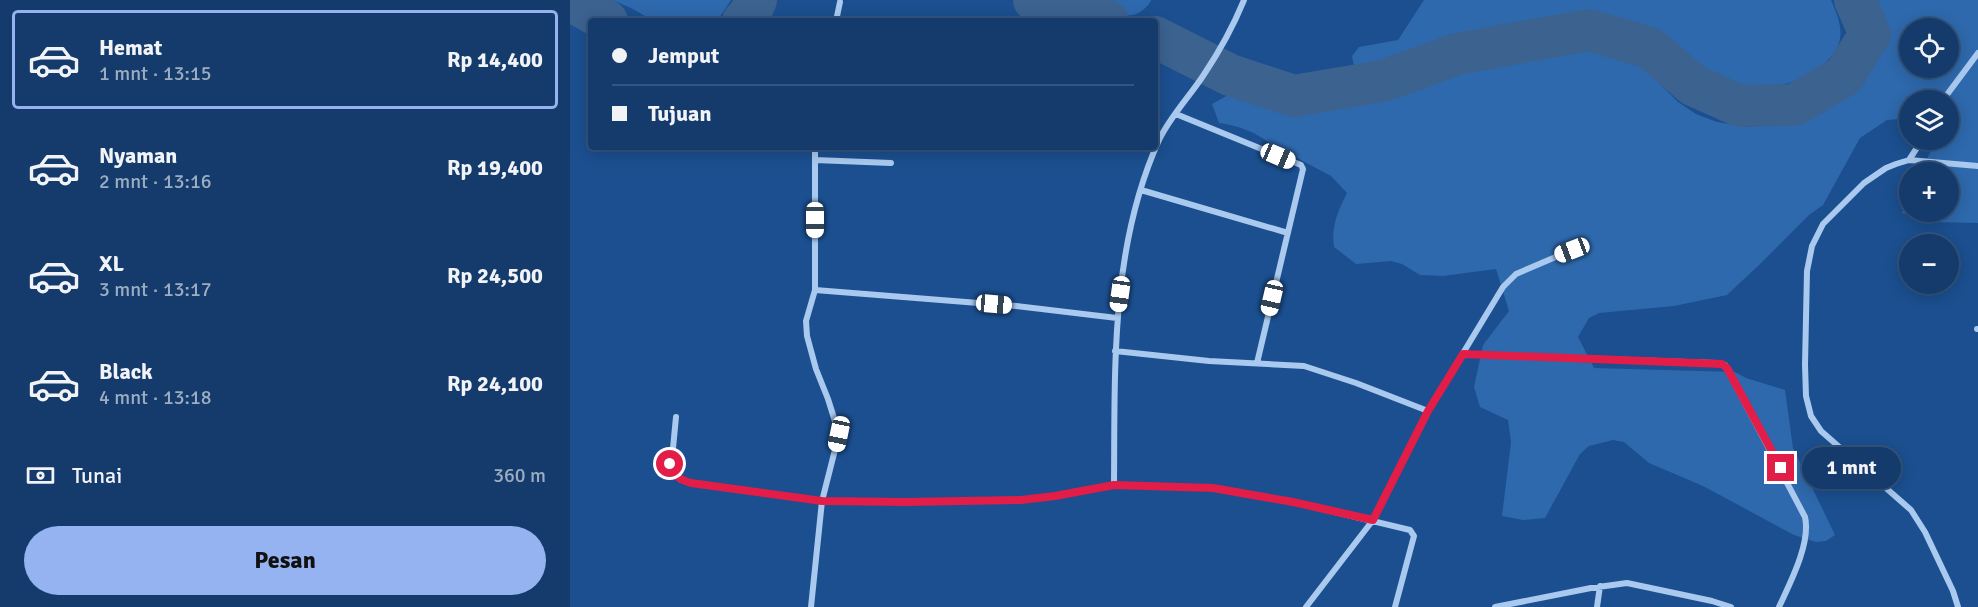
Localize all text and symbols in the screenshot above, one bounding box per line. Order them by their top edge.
map controls [1899,18,1959,294]
button: locate [1899,18,1959,78]
icon: car [27,33,81,87]
text: Hemat [99,34,162,61]
text: Jemput [648,42,719,69]
text: Rp 14,400 [447,46,543,73]
text: 1 mnt · 13:15 [99,61,212,86]
button: layers [1899,90,1959,150]
text: Tujuan [648,100,711,127]
icon: car [27,141,81,195]
car [1258,141,1298,171]
text: Nyaman [99,142,177,169]
text: Rp 19,400 [447,154,543,181]
button: + [1899,162,1959,222]
text: 2 mnt · 13:16 [99,169,212,194]
car [806,202,824,238]
button: − [1899,234,1959,294]
car [1552,235,1592,265]
icon: car [27,249,81,303]
text: XL [99,250,124,277]
text: Rp 24,500 [447,262,543,289]
car [1109,275,1131,313]
text: 3 mnt · 13:17 [99,277,212,302]
car [1259,278,1285,318]
car [975,293,1013,315]
icon: car [27,357,81,411]
text: Black [99,358,153,385]
text: Rp 24,100 [447,370,543,397]
text: 4 mnt · 13:18 [99,385,212,410]
car [826,415,852,453]
callout: 1 mnt [1802,447,1901,489]
route start [656,450,683,477]
route end [1767,454,1794,481]
text: 1 mnt [1827,455,1876,480]
icon: cash [24,459,57,492]
text: Tunai [72,462,122,489]
text: 360 m [493,463,546,488]
button: Pesan [24,526,546,595]

